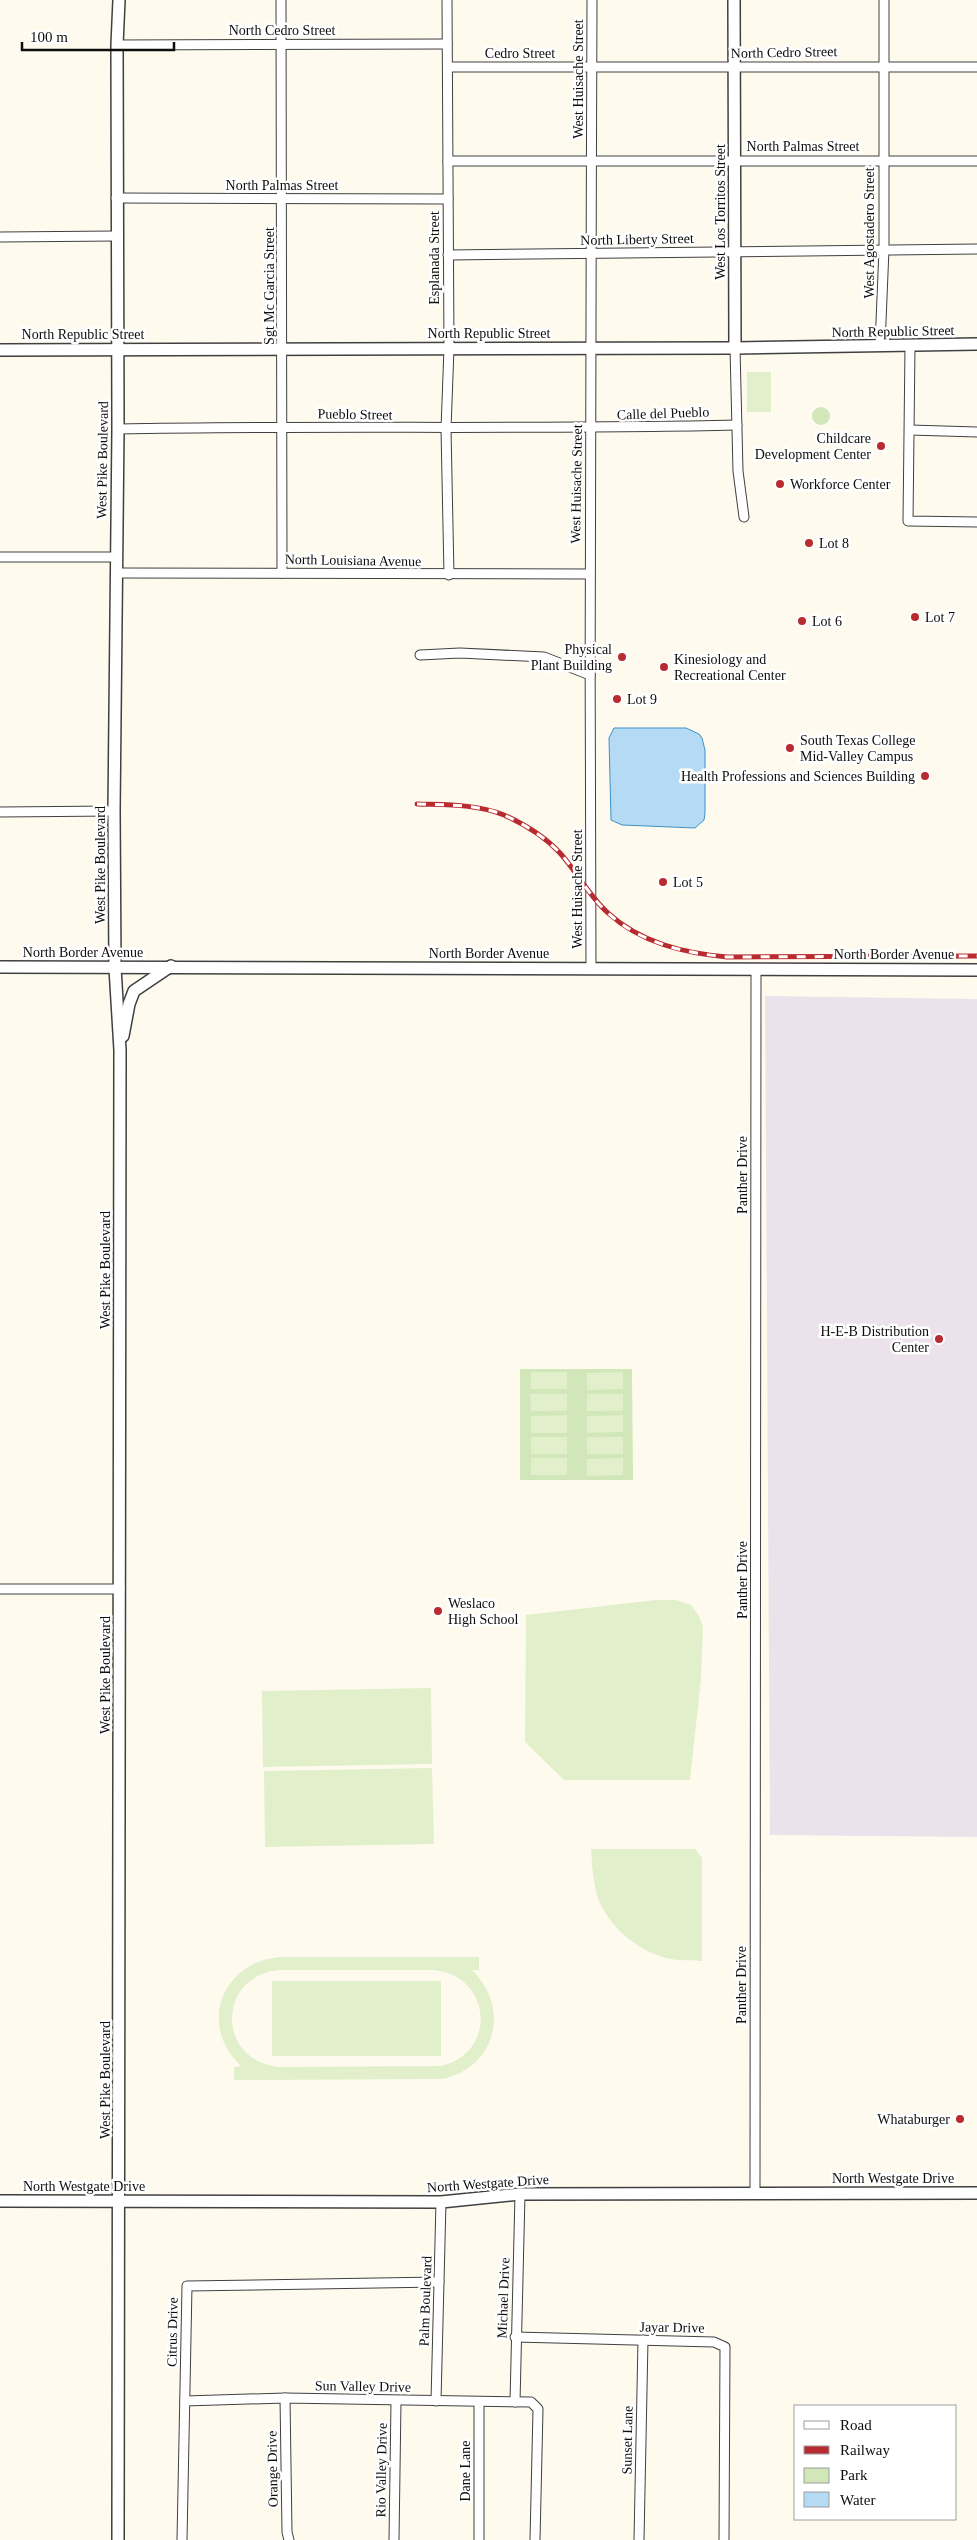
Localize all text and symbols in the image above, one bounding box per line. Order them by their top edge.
street label: West Huisache Street [571,19,586,139]
scale bar [22,20,175,52]
street label: North Cedro Street [229,23,335,38]
text: 100 m [30,29,68,45]
street label: North Cedro Street [731,44,838,61]
street label: Cedro Street [485,46,555,61]
street label: North Palmas Street [747,139,859,154]
street label: West Los Torritos Street [713,144,728,280]
street label: West Agostadero Street [862,167,877,299]
street label: North Palmas Street [226,178,338,193]
street label: Esplanada Street [427,211,442,305]
street label: Sgt Mc Garcia Street [262,227,277,345]
street label: North Liberty Street [580,231,694,248]
street label: North Republic Street [831,323,955,340]
street label: North Republic Street [428,326,551,341]
street label: North Republic Street [22,327,145,342]
street label: West Pike Boulevard [94,401,111,519]
street label: Calle del Pueblo [617,404,710,423]
street label: Pueblo Street [317,406,393,423]
street label: West Huisache Street [568,424,585,544]
place label: Childcare Development Center [755,431,871,462]
marker: Childcare Development Center [875,440,887,452]
place label: Workforce Center [790,477,891,492]
marker: Workforce Center [774,478,786,490]
place label: Lot 8 [819,536,849,551]
marker: Lot 8 [803,537,815,549]
street label: North Louisiana Avenue [285,552,421,569]
place label: Lot 7 [925,610,955,625]
marker: Lot 7 [909,611,921,623]
place label: Lot 6 [812,614,842,629]
marker: Lot 6 [796,615,808,627]
place label: Physical Plant Building [531,642,612,673]
marker: Physical Plant Building [616,651,628,663]
place label: Kinesiology and Recreational Center [674,652,786,683]
marker: Kinesiology and Recreational Center [658,661,670,673]
place label: Lot 9 [627,692,657,707]
marker: Lot 9 [611,693,623,705]
place label: South Texas College Mid-Valley Campus [800,733,915,764]
marker: South Texas College Mid-Valley Campus [784,742,796,754]
place label: Health Professions and Sciences Building [681,769,915,784]
marker: Health Professions and Sciences Building [919,770,931,782]
street label: West Pike Boulevard [93,806,108,924]
street label: West Huisache Street [570,829,585,949]
place label: Lot 5 [673,875,703,890]
marker: Lot 5 [657,876,669,888]
street label: North Border Avenue [23,945,143,960]
street label: North Border Avenue [429,946,549,961]
street label: North Border Avenue [834,947,954,962]
street label: Panther Drive [735,1136,750,1214]
street label: West Pike Boulevard [98,1211,113,1329]
place label: H-E-B Distribution Center [821,1324,929,1355]
marker: H-E-B Distribution Center [933,1333,945,1345]
street label: Panther Drive [735,1541,750,1619]
place label: Weslaco High School [448,1596,519,1627]
marker: Weslaco High School [432,1605,444,1617]
street label: West Pike Boulevard [98,1616,113,1734]
street label: Panther Drive [734,1946,749,2024]
street label: West Pike Boulevard [98,2021,113,2139]
place label: Whataburger [877,2112,950,2127]
marker: Whataburger [954,2113,966,2125]
street label: North Westgate Drive [832,2171,954,2186]
street label: North Westgate Drive [427,2172,550,2195]
street label: North Westgate Drive [23,2179,145,2194]
street label: Palm Boulevard [416,2255,435,2347]
street label: Michael Drive [495,2257,512,2339]
street label: Citrus Drive [164,2297,181,2367]
street label: Jayar Drive [639,2319,705,2336]
street label: Sun Valley Drive [315,2378,411,2395]
street label: Sunset Lane [619,2405,636,2475]
legend [794,2405,957,2520]
text: Road [840,2417,872,2433]
street label: Rio Valley Drive [373,2423,390,2517]
street label: Orange Drive [264,2431,281,2507]
street label: Dane Lane [458,2440,473,2502]
text: Railway [840,2442,890,2458]
text: Park [840,2467,868,2483]
text: Water [840,2492,875,2508]

